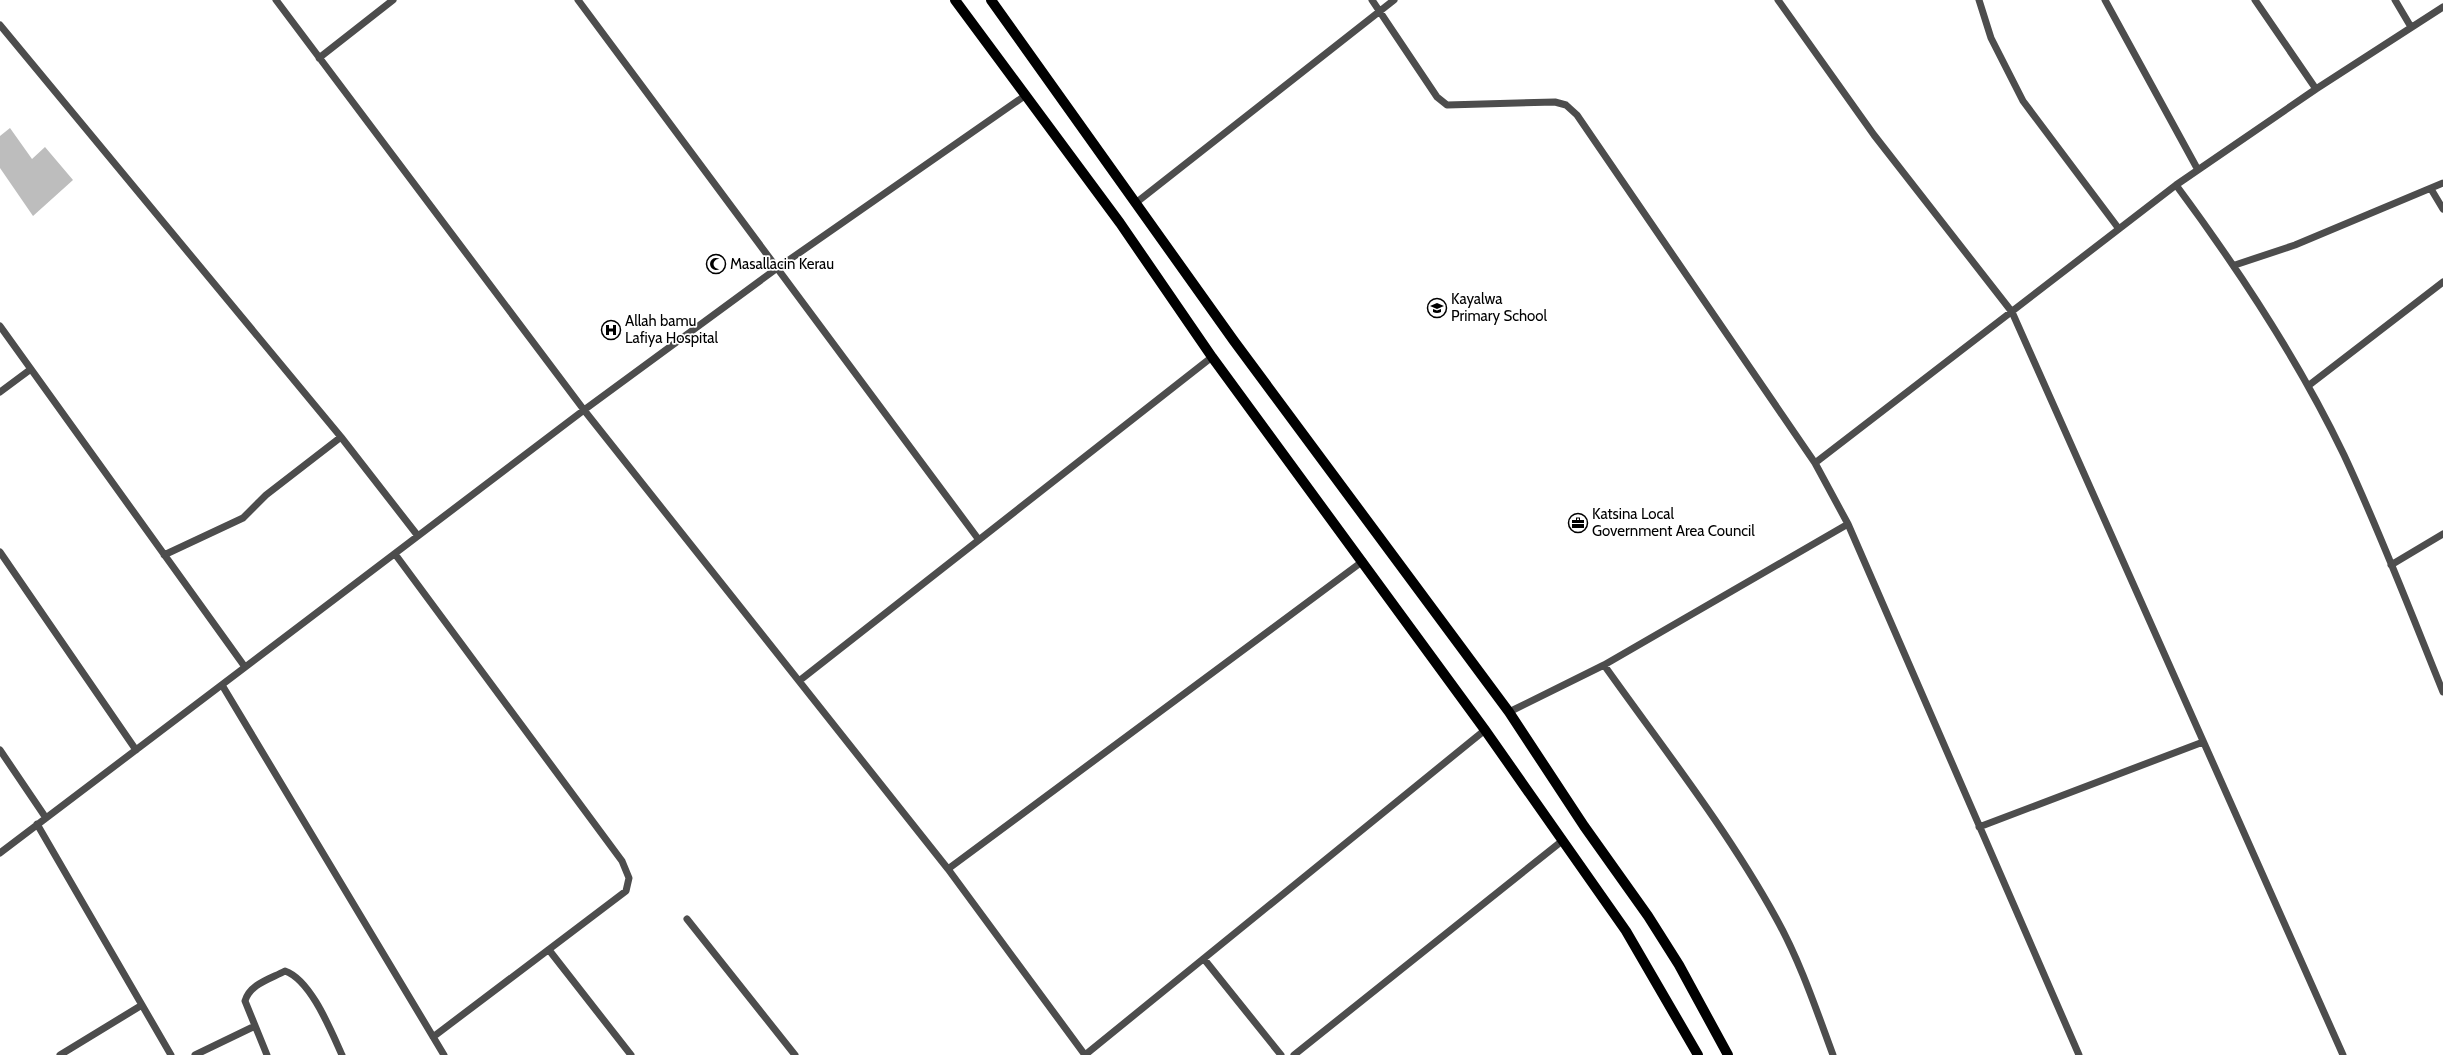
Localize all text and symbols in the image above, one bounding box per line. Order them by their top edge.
mosque icon: Masallacin Kerau [705,253,727,275]
place label: Masallacin Kerau [730,255,834,273]
place label: Kayalwa Primary School [1451,290,1548,325]
school or university icon: Kayalwa Primary School [1426,297,1448,319]
place label: Allah bamu Lafiya Hospital [625,312,718,347]
hospital icon: Allah bamu Lafiya Hospital [600,319,622,341]
place label: Katsina Local Government Area Council [1592,505,1755,540]
office icon: Katsina Local Government Area Council [1567,512,1589,534]

